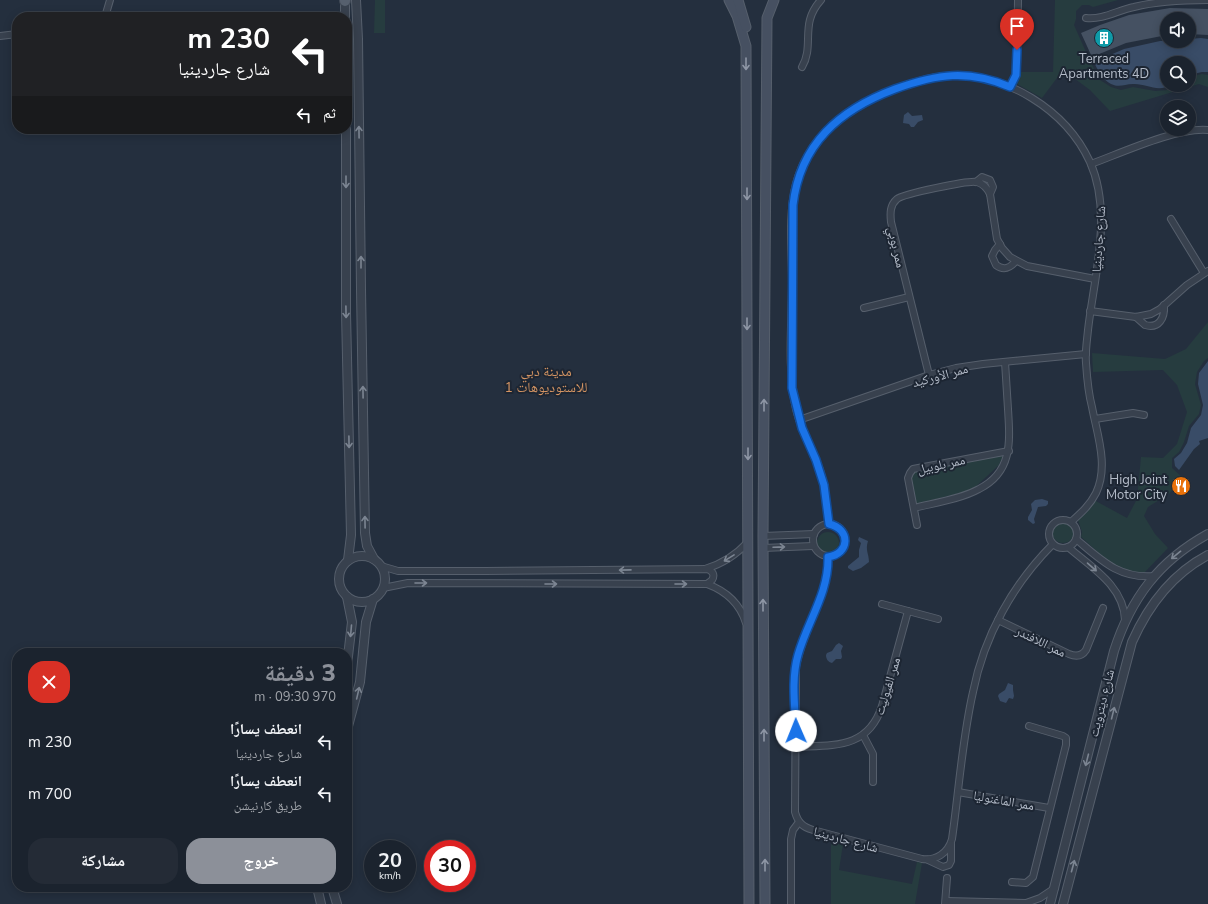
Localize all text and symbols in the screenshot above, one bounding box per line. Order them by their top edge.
pin [1000,9,1034,50]
map controls [1160,12,1196,136]
button: sound [1160,12,1196,48]
icon: arrive [1006,15,1028,37]
text: 230 m [187,20,270,58]
building icon: Terraced Apartments 4D [1093,27,1115,49]
icon: left [284,28,336,80]
place label: Terraced Apartments 4D [1059,50,1149,83]
button: search [1160,56,1196,92]
text: شارع جاردينيا [178,57,270,81]
one-way arrow [742,57,750,70]
button: layers [1160,100,1196,136]
text: ثم [323,103,336,123]
icon: left [293,104,315,126]
one-way arrow [355,126,363,139]
one-way arrow [342,175,350,188]
one-way arrow [743,187,751,200]
street label: شارع جاردينيا [1088,205,1110,273]
street label: ممر بوبي [881,225,910,270]
one-way arrow [357,256,365,269]
one-way arrow [343,305,350,318]
one-way arrow [743,317,751,330]
street label: ممر الأوركيد [910,360,970,392]
district label: مدينة دبي للاستوديوهات 1 [505,362,587,397]
one-way arrow [359,386,367,399]
one-way arrow [760,399,768,412]
one-way arrow [345,435,353,448]
one-way arrow [744,447,752,460]
street label: ممر بلوبيل [916,451,967,479]
place label: High Joint Motor City [1106,471,1167,504]
restaurant icon: High Joint Motor City [1170,475,1192,497]
one-way arrow [361,516,369,529]
one-way arrow [772,543,785,551]
one-way arrow [1170,551,1181,560]
one-way arrow [723,555,735,563]
one-way arrow [1086,563,1097,572]
one-way arrow [619,567,632,574]
one-way arrow [414,579,427,587]
one-way arrow [544,580,557,588]
one-way arrow [674,580,687,588]
one-way arrow [759,599,767,612]
street label: ممر اللافندر [1011,622,1069,662]
one-way arrow [347,624,355,637]
street label: ممر الفيوليت [871,655,905,717]
text: 3 دقيقة [265,657,336,689]
button: close [28,661,70,703]
street label: شارع ديترويت [1085,668,1119,739]
one-way arrow [354,687,362,700]
text: 970 m · 09:30 [254,688,336,706]
one-way arrow [1110,707,1117,720]
position arrow [775,710,817,752]
text: انعطف يسارًا [230,719,302,739]
one-way arrow [760,729,768,742]
icon: left [314,731,336,753]
text: 230 m [28,732,72,752]
text: شارع جاردينيا [236,745,302,763]
one-way arrow [1083,753,1090,766]
text: انعطف يسارًا [230,771,302,791]
icon: left [314,783,336,805]
text: 700 m [28,784,72,804]
street label: ممر الماغنوليا [972,787,1036,815]
text: طريق كارنيشن [234,797,302,815]
street label: شارع جاردينيا [811,823,880,857]
button: مشاركة [28,838,178,884]
button: خروج [186,838,336,884]
speed limit sign: 30 [424,840,476,892]
text: 20 [378,847,402,874]
one-way arrow [761,859,769,872]
one-way arrow [1070,860,1078,873]
text: km/h [379,869,401,883]

